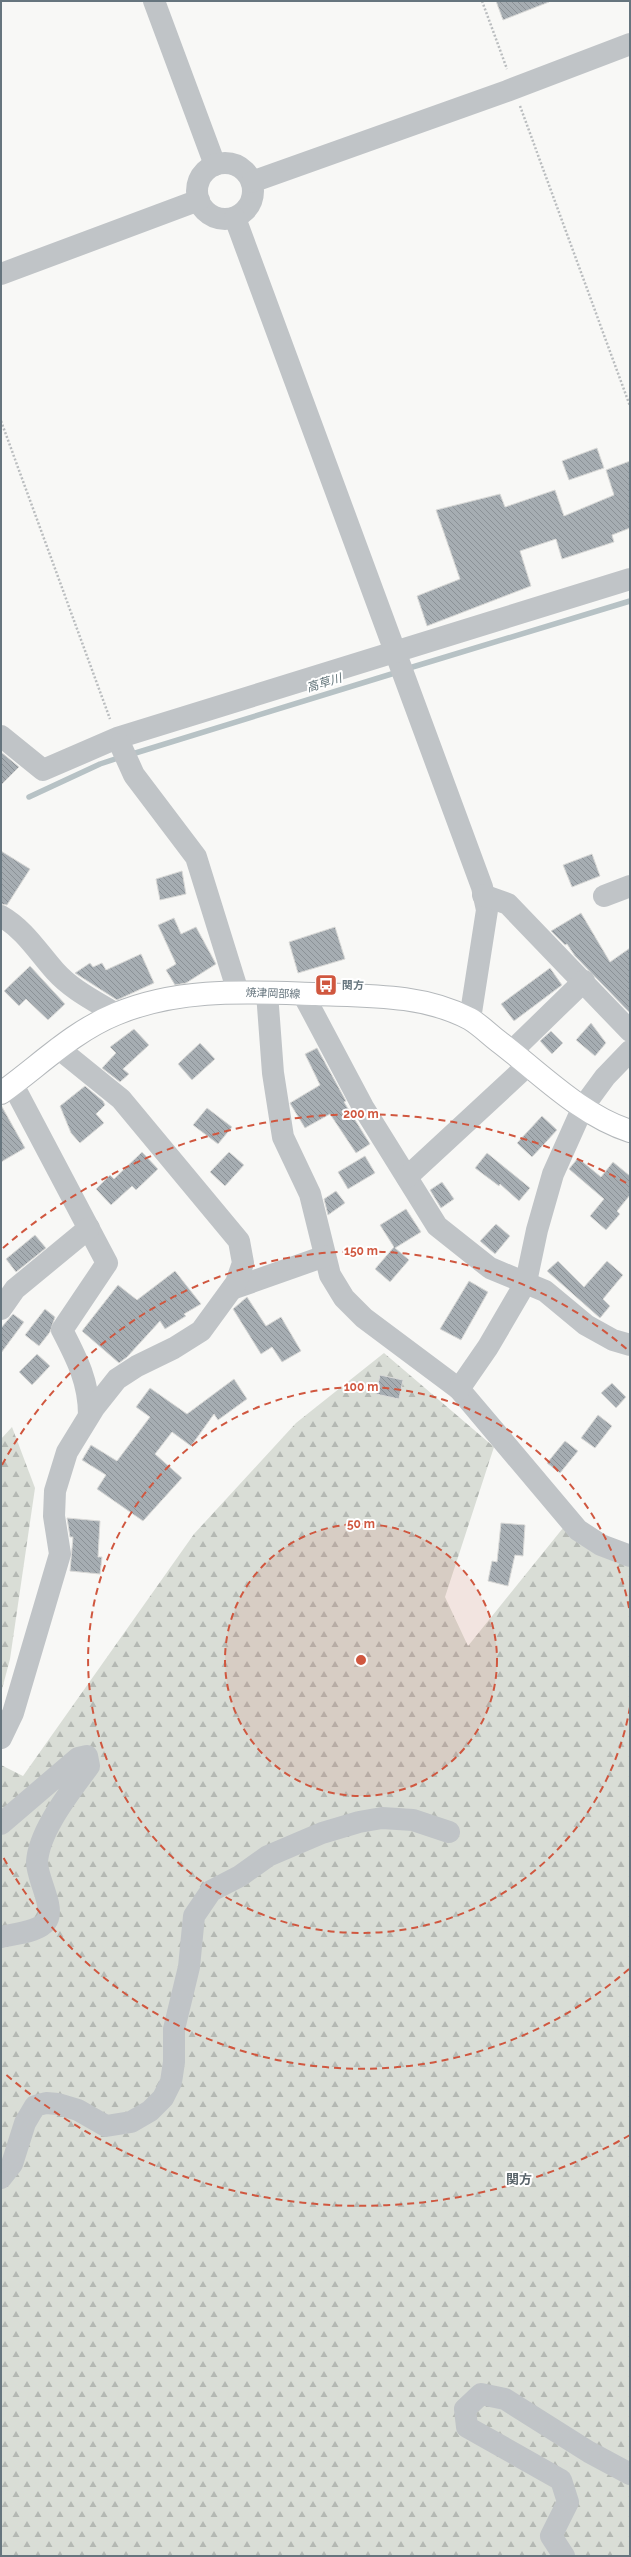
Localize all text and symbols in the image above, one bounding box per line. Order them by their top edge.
water label: 高草川 [305,670,345,695]
bus stop icon: 関方 [313,972,339,998]
place label: 関方 [342,979,364,992]
street label: 焼津岡部線 [245,986,301,1001]
text: 200 m [343,1107,379,1121]
text: 150 m [344,1244,378,1258]
text: 100 m [344,1380,378,1394]
text: 50 m [347,1517,375,1531]
centre of rings [354,1653,368,1667]
district label: 関方 [506,2172,532,2187]

